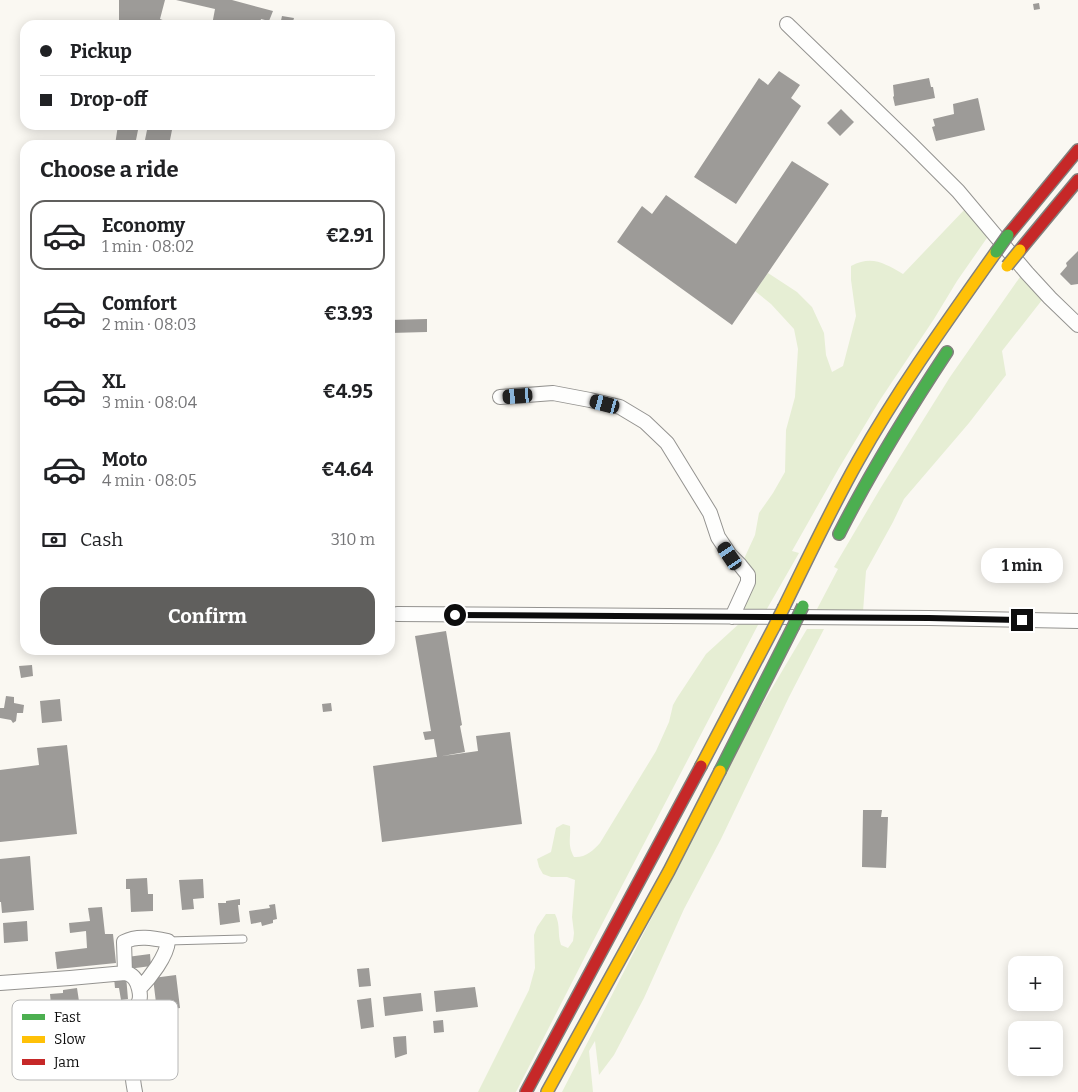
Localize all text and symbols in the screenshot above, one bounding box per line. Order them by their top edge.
text: Pickup [70,40,132,63]
text: Drop-off [70,88,148,111]
text: Choose a ride [40,156,179,183]
icon: car [42,213,87,258]
text: Economy [102,214,185,237]
text: €2.91 [326,224,373,247]
text: 1 min · 08:02 [102,237,194,256]
icon: car [42,291,87,336]
text: Comfort [102,292,177,315]
text: €3.93 [324,302,373,325]
text: 2 min · 08:03 [102,315,196,334]
icon: car [42,369,87,414]
text: XL [102,370,126,393]
text: €4.95 [323,380,373,403]
car [502,387,533,405]
text: 3 min · 08:04 [102,393,197,412]
car [588,393,621,415]
icon: car [42,447,87,492]
text: Moto [102,448,148,471]
text: €4.64 [321,458,373,481]
text: 4 min · 08:05 [102,471,197,490]
icon: cash [40,526,68,554]
text: Cash [80,528,123,551]
text: 310 m [331,530,375,549]
car [715,539,744,573]
callout: 1 min [981,548,1063,582]
text: 1 min [1002,556,1042,575]
button: Confirm [40,587,375,645]
route start [444,604,466,626]
route end [1011,609,1033,631]
map controls [1008,956,1063,1076]
button: + [1008,956,1063,1011]
legend [12,1000,178,1080]
text: Fast [54,1009,81,1026]
button: − [1008,1021,1063,1076]
text: Slow [54,1031,86,1048]
text: Jam [53,1054,80,1071]

